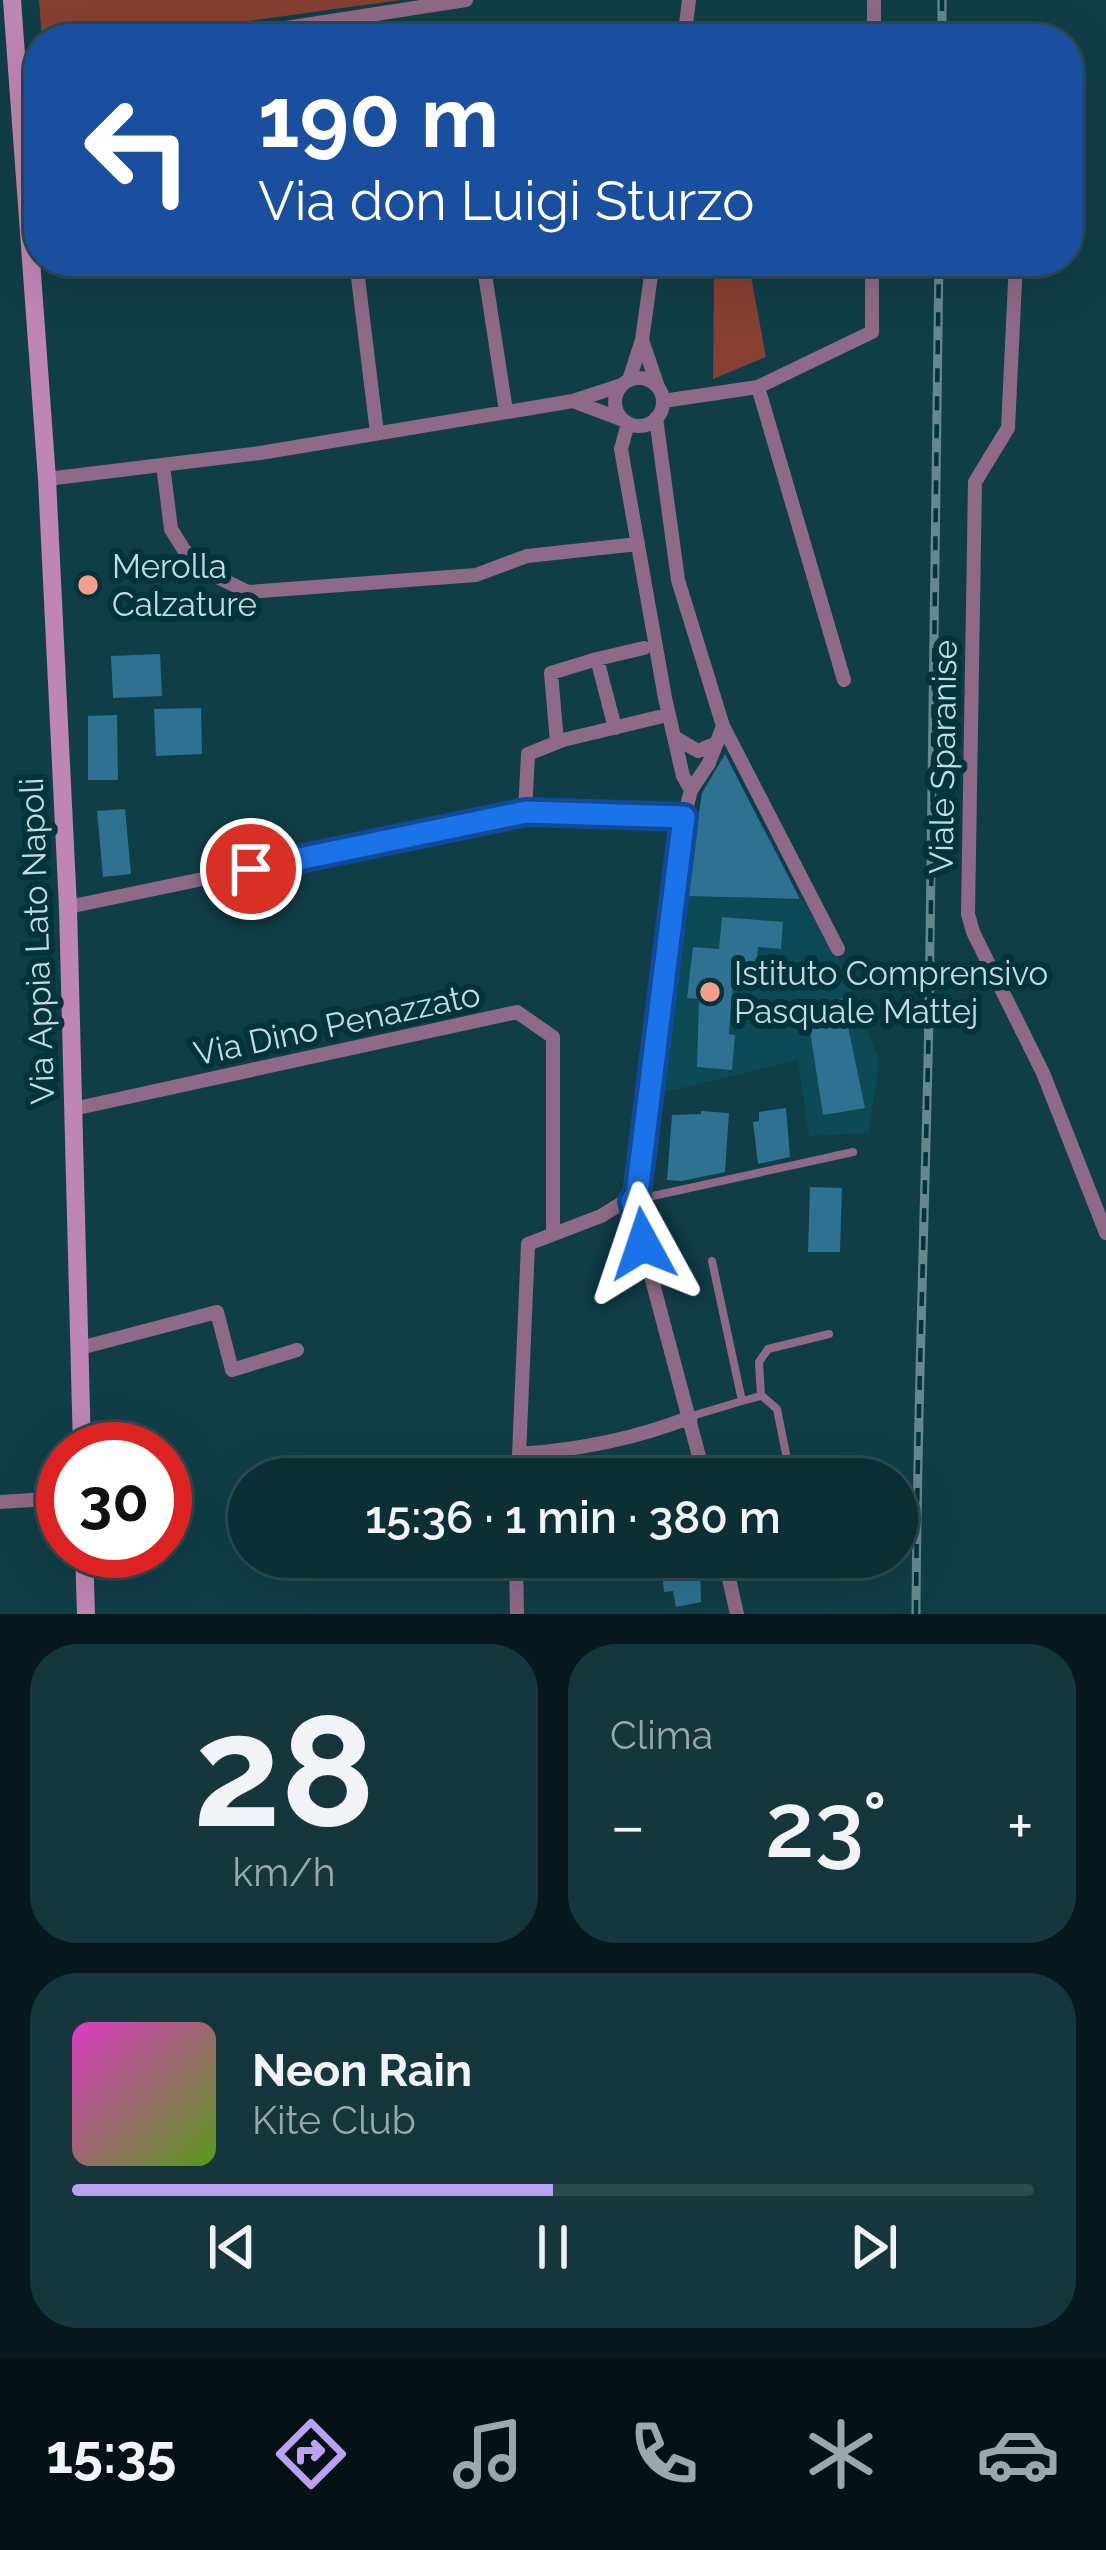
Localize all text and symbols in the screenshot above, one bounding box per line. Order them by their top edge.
text: 190 m [258,68,499,167]
icon: left [60,72,216,228]
text: Via don Luigi Sturzo [258,169,754,233]
place label: Merolla Calzature [112,547,257,624]
marker: Merolla Calzature [75,572,101,598]
street label: Viale Sparanise [921,640,965,874]
street label: Via Appia Lato Napoli [12,777,62,1105]
pin [200,818,302,920]
icon: arrive [218,836,284,902]
place label: Istituto Comprensivo Pasquale Mattej [734,954,1048,1031]
street label: Via Dino Penazzato [190,975,484,1073]
marker: Istituto Comprensivo Pasquale Mattej [697,979,723,1005]
position arrow [580,1181,706,1307]
speed limit sign: 30 [36,1422,192,1578]
text: 15:36 · 1 min · 380 m [365,1491,781,1544]
text: 28 [193,1679,375,1863]
text: Clima [610,1712,713,1758]
text: 23° [765,1772,887,1878]
text: − [610,1787,646,1864]
text: + [1007,1787,1034,1864]
text: km/h [233,1849,335,1895]
text: Neon Rain [252,2044,472,2097]
text: Kite Club [252,2097,416,2143]
icon: previous [199,2214,265,2280]
icon: pause [520,2214,586,2280]
icon: next [841,2214,907,2280]
icon: directions [269,2412,353,2496]
icon: music [446,2412,530,2496]
icon: phone [622,2412,706,2496]
icon: climate [799,2412,883,2496]
icon: car [976,2412,1060,2496]
text: 15:35 [46,2422,176,2486]

